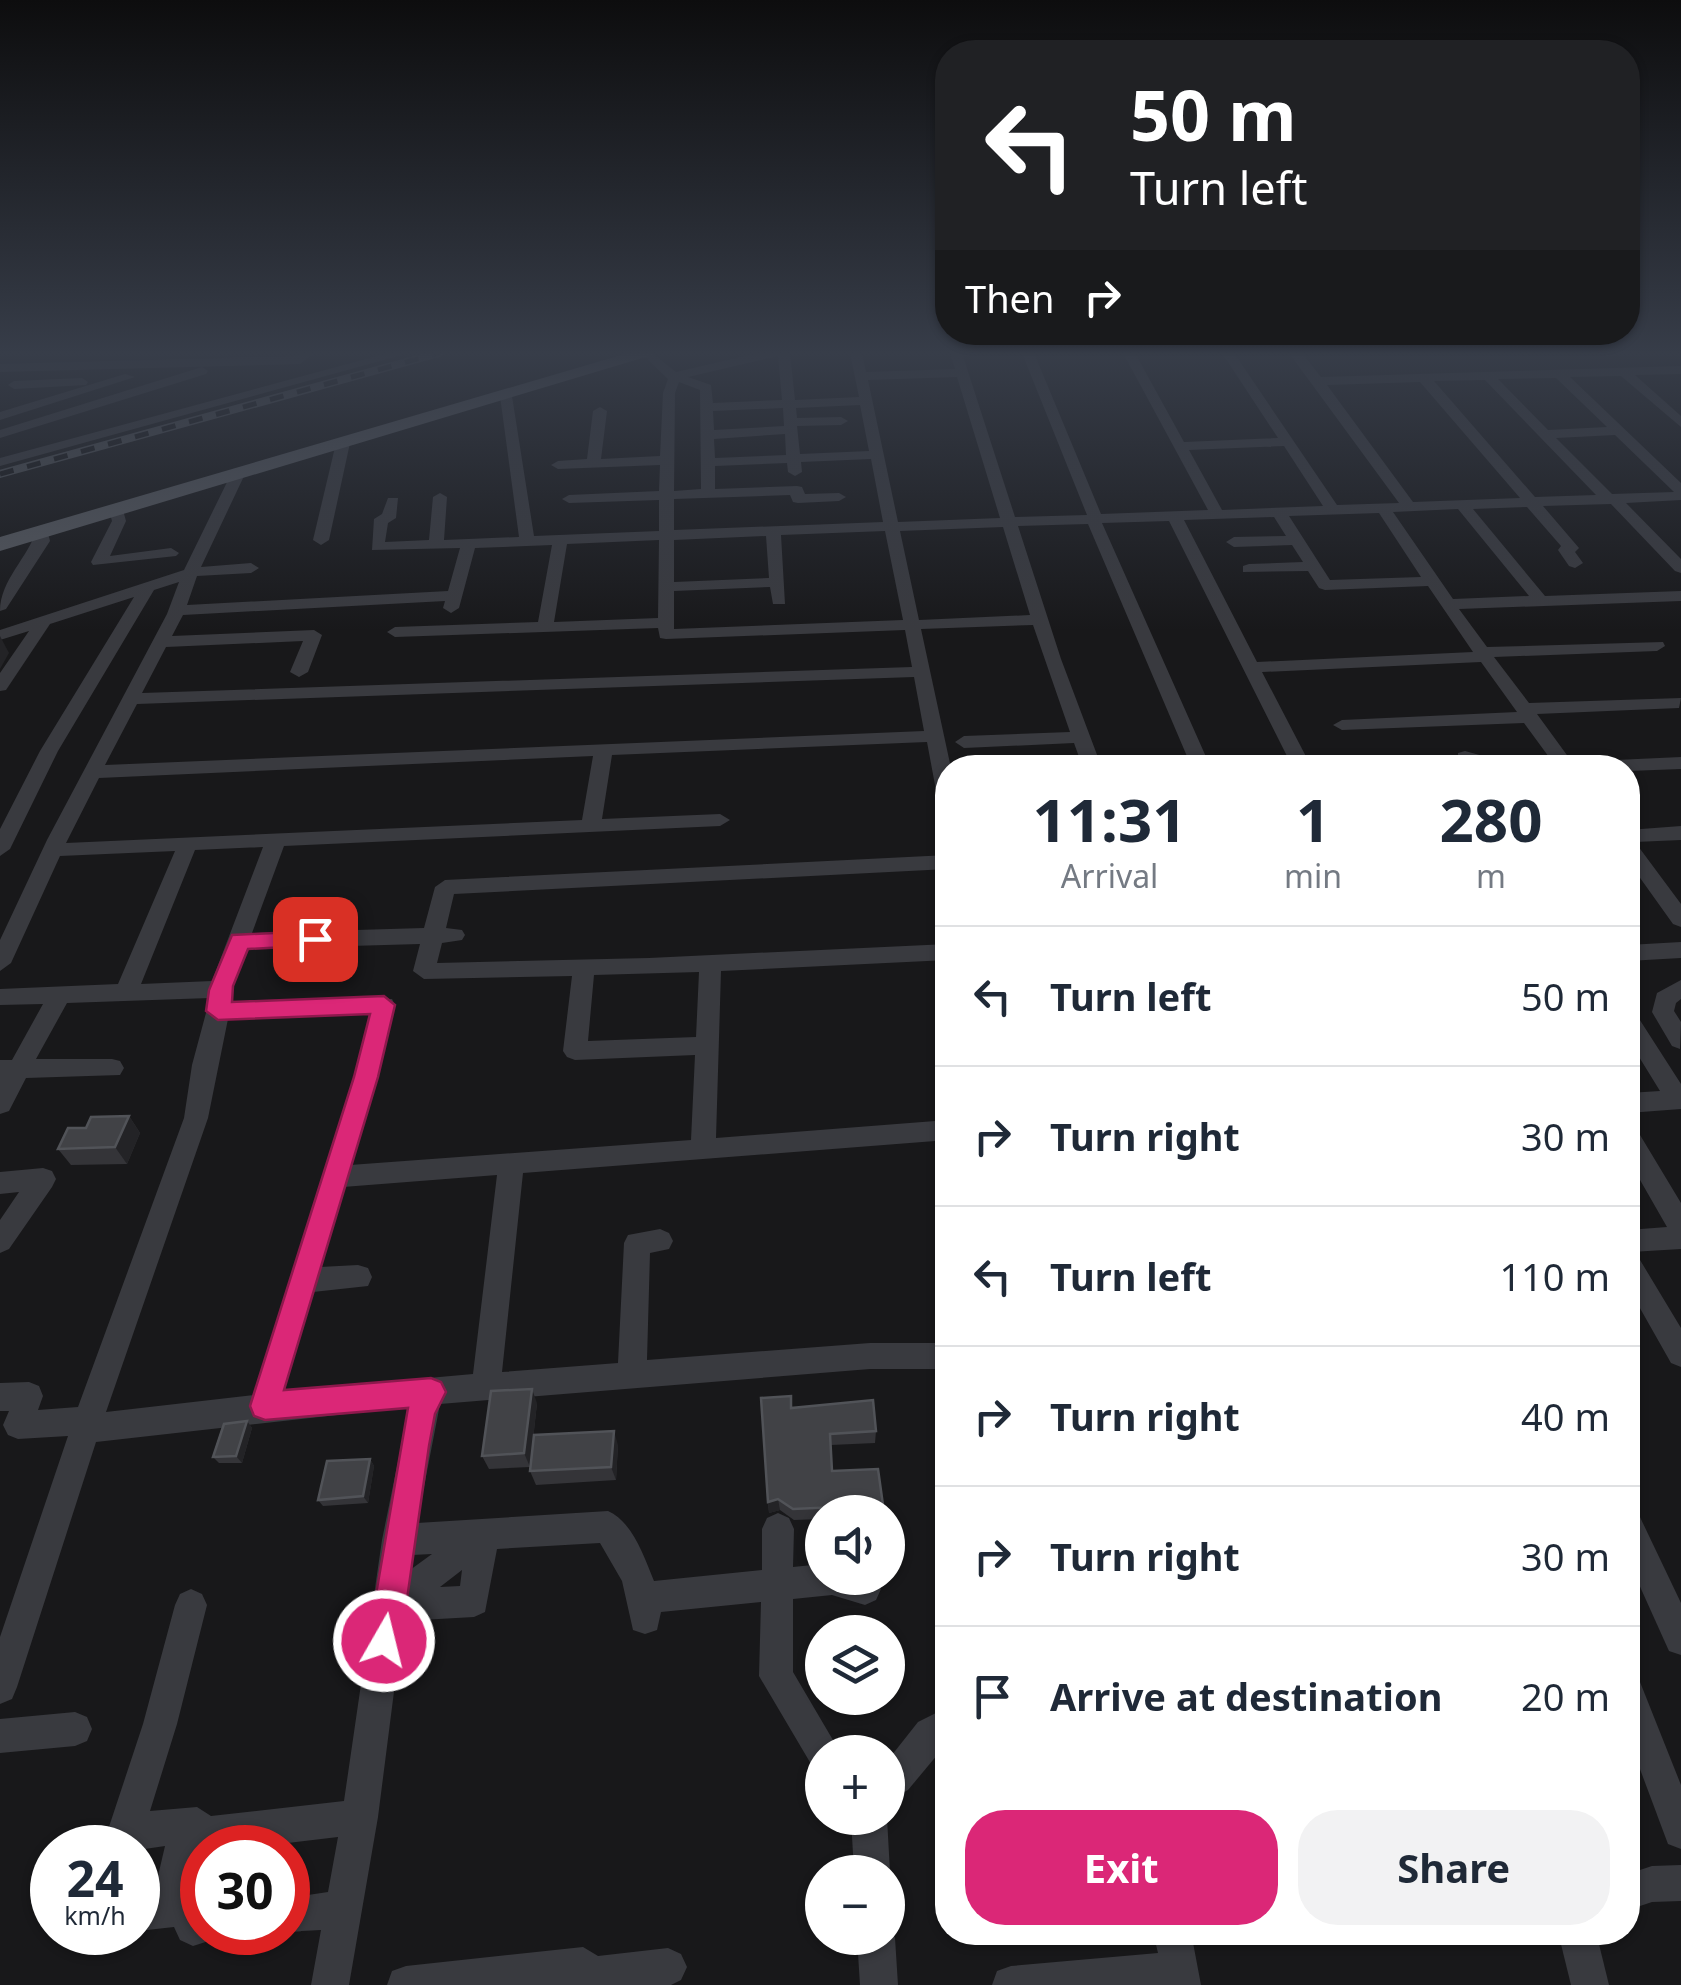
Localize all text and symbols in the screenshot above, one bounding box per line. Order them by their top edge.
text: 50 m [1130,66,1297,162]
icon: left [965,80,1095,210]
text: Turn left [1130,157,1307,218]
icon: right [1075,270,1130,325]
text: Then [965,272,1055,324]
text: 11:31 [1032,778,1187,860]
text: 1 [1296,778,1330,860]
text: 280 [1440,778,1543,860]
text: Arrival [1061,854,1158,897]
text: min [1284,854,1342,897]
text: m [1476,854,1506,897]
pin [273,897,358,982]
icon: arrive [288,912,343,967]
icon: left [965,969,1020,1024]
text: Turn left [1050,970,1212,1022]
text: 50 m [1521,970,1610,1022]
icon: right [965,1109,1020,1164]
text: Turn right [1050,1110,1240,1162]
text: 30 m [1521,1110,1610,1162]
icon: left [965,1249,1020,1304]
text: Turn left [1050,1250,1212,1302]
text: 110 m [1499,1250,1610,1302]
icon: right [965,1389,1020,1444]
text: Turn right [1050,1390,1240,1442]
text: 40 m [1521,1390,1610,1442]
map controls [805,1495,905,1955]
button: sound [805,1495,905,1595]
icon: right [965,1529,1020,1584]
text: Turn right [1050,1530,1240,1582]
text: 30 m [1521,1530,1610,1582]
position arrow [332,1589,436,1693]
button: layers [805,1615,905,1715]
icon: arrive [965,1669,1020,1724]
text: Arrive at destination [1050,1670,1442,1722]
text: 20 m [1521,1670,1610,1722]
button: + [805,1735,905,1835]
button: Exit [965,1810,1278,1925]
button: Share [1298,1810,1610,1925]
speed limit sign: 30 [180,1825,310,1955]
text: 24 [66,1844,124,1912]
button: − [805,1855,905,1955]
text: km/h [64,1898,126,1932]

